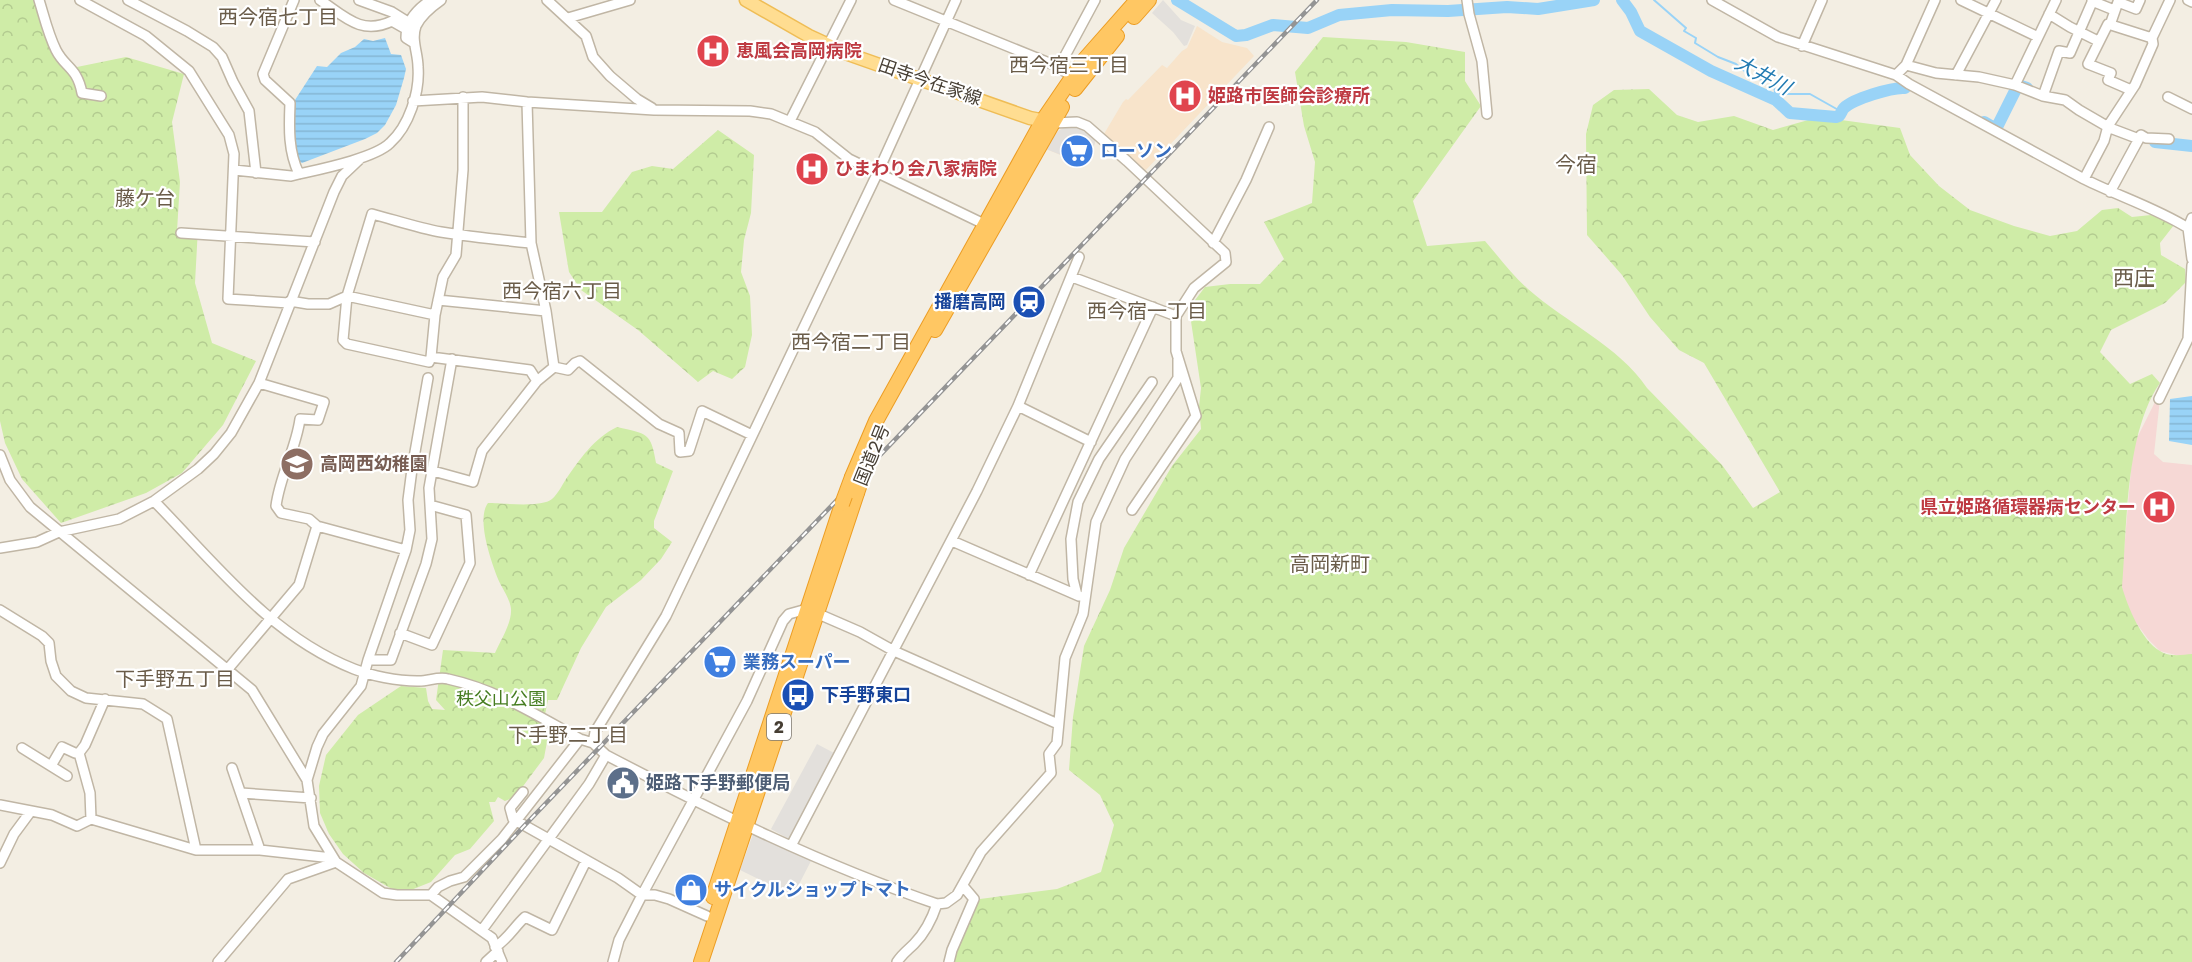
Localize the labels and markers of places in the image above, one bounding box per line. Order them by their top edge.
hospital icon: 恵風会高岡病院 [695,33,731,69]
place label: 恵風会高岡病院 [736,39,862,61]
hospital icon: 姫路市医師会診療所 [1167,78,1203,114]
place label: 姫路市医師会診療所 [1208,84,1370,106]
supermarket icon: ローソン [1059,133,1095,169]
place label: ローソン [1100,139,1172,161]
hospital icon: ひまわり会八家病院 [794,151,830,187]
place label: ひまわり会八家病院 [835,157,997,179]
station icon: 播磨高岡 [1011,284,1047,320]
place label: 播磨高岡 [934,290,1006,312]
school or university icon: 高岡西幼稚園 [279,446,315,482]
place label: 高岡西幼稚園 [320,452,428,474]
hospital icon: 県立姫路循環器病センター [2141,489,2177,525]
place label: 県立姫路循環器病センター [1920,495,2136,517]
supermarket icon: 業務スーパー [702,644,738,680]
place label: 業務スーパー [743,650,851,672]
bus stop icon: 下手野東口 [780,677,816,713]
place label: 下手野東口 [821,683,911,705]
public building icon: 姫路下手野郵便局 [605,765,641,801]
place label: 姫路下手野郵便局 [646,771,790,793]
shop icon: サイクルショップトマト [673,872,709,908]
place label: サイクルショップトマト [714,878,911,900]

